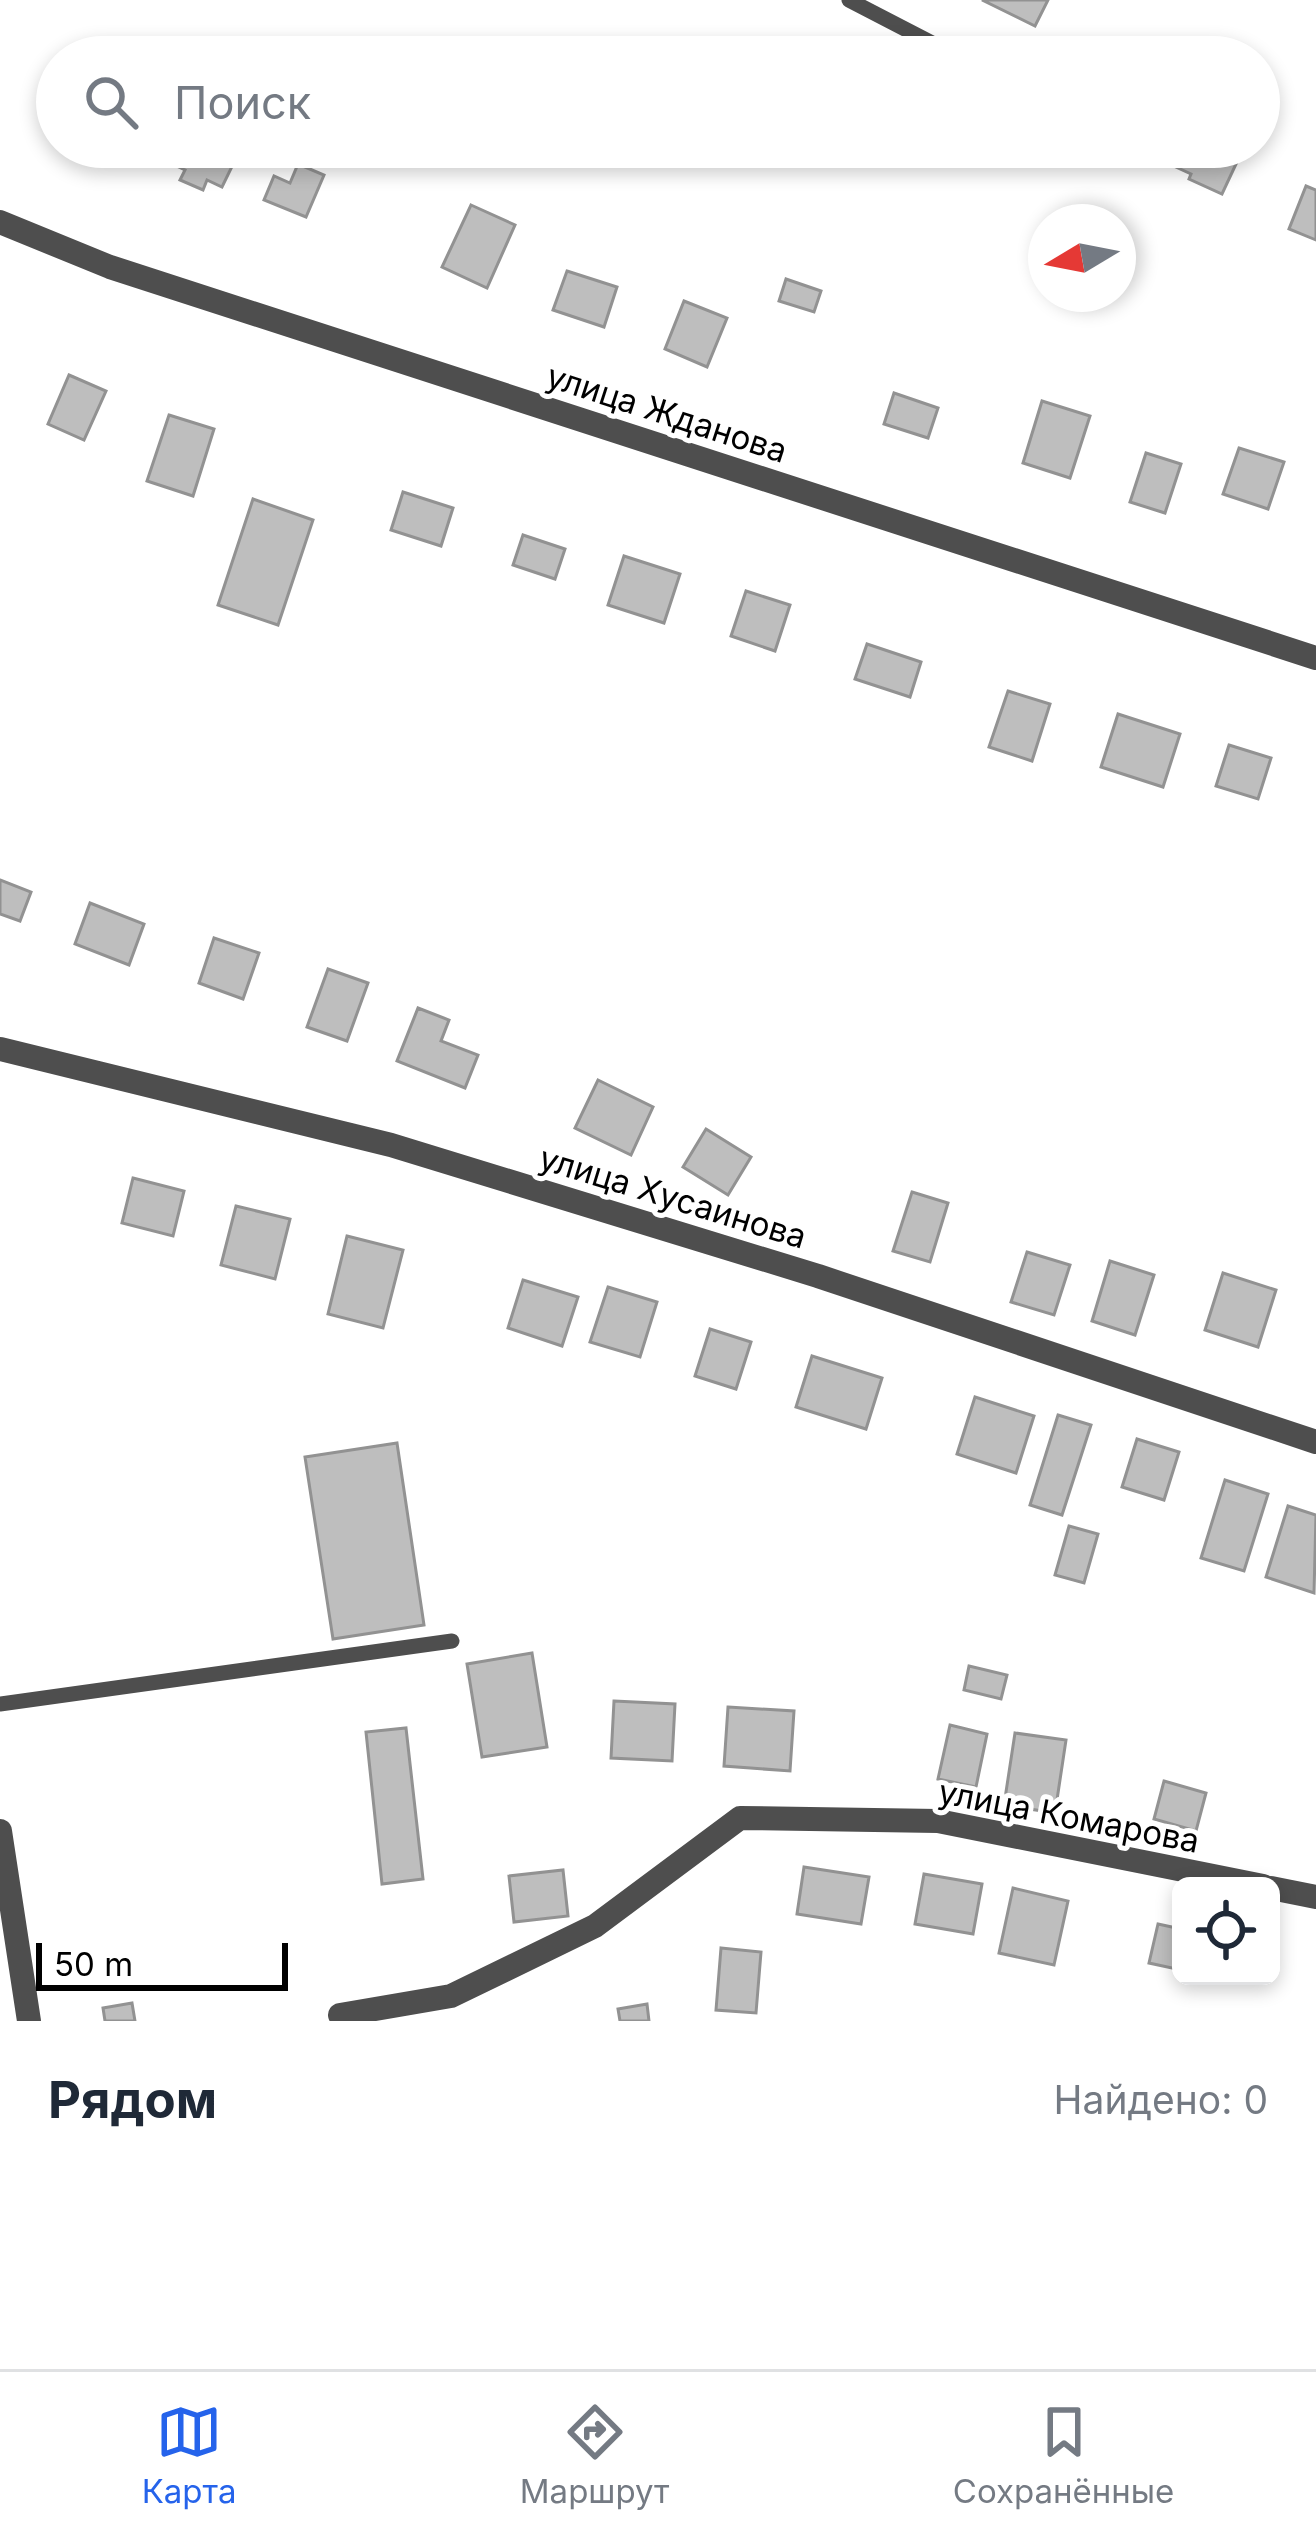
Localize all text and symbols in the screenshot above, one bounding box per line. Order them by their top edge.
search box [36,36,1280,168]
icon: search [78,69,144,135]
text: Поиск [174,75,311,130]
north arrow [1028,204,1136,312]
street label: улица Жданова [542,355,792,471]
street label: улица Хусаинова [535,1137,811,1257]
street label: улица Комарова [935,1771,1203,1861]
map controls [1172,1877,1280,1985]
button: locate [1172,1877,1280,1985]
scale bar [36,1937,288,1990]
text: 50 m [54,1944,133,1984]
text: Рядом [48,2069,217,2130]
text: Найдено: 0 [1054,2076,1268,2123]
tab: Карта [142,2399,236,2511]
tab: Маршрут [520,2399,669,2511]
tab: Сохранённые [953,2399,1174,2511]

